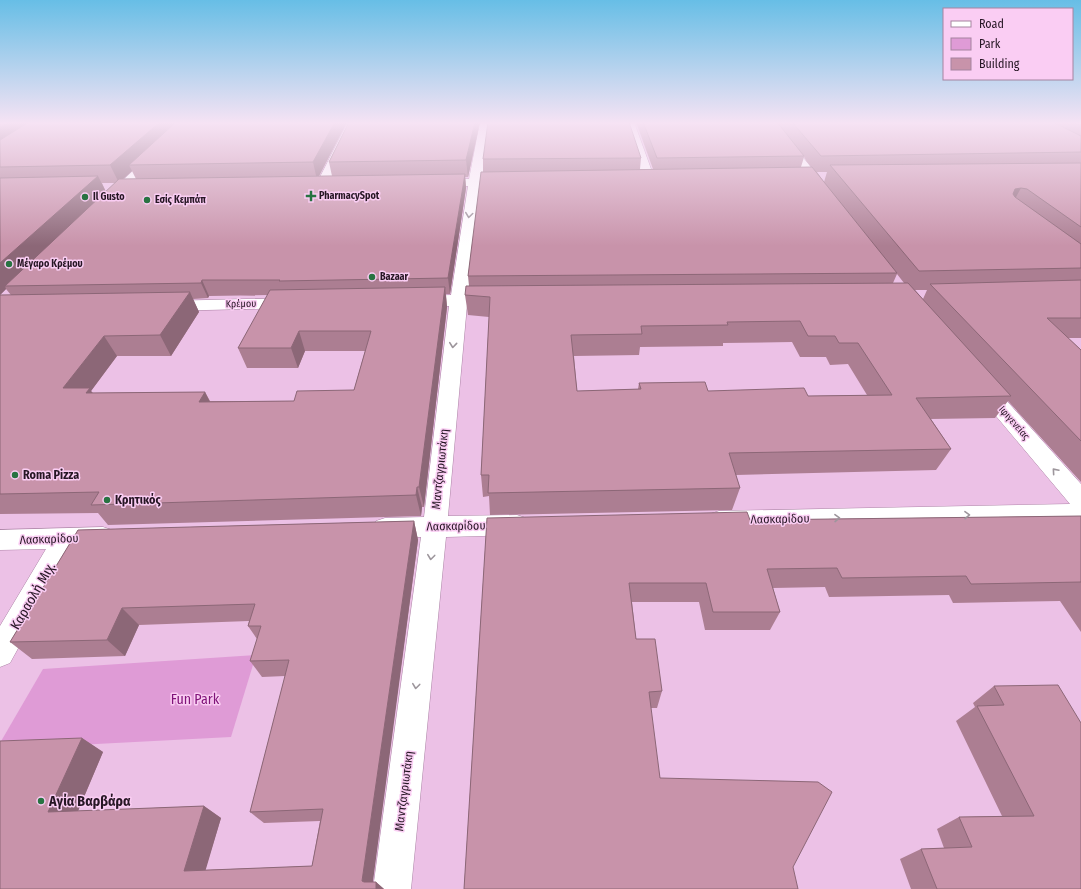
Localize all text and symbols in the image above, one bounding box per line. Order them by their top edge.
legend [943,8,1073,80]
text: Road [979,17,1004,31]
text: Park [979,37,1001,51]
text: Building [979,57,1020,71]
place label: PharmacySpot [319,190,380,202]
place label: Il Gusto [93,191,125,203]
marker: PharmacySpot [306,191,316,201]
marker: Il Gusto [80,192,90,202]
place label: Εσίς Κεμπάπ [155,193,206,206]
marker: Εσίς Κεμπάπ [142,195,152,205]
one-way arrow [465,212,474,219]
place label: Μέγαρο Κρέμου [17,257,83,270]
marker: Μέγαρο Κρέμου [4,259,14,269]
place label: Bazaar [380,271,409,283]
marker: Bazaar [367,272,377,282]
street label: Κρέμου [226,297,256,310]
one-way arrow [449,341,458,348]
street label: Ιφιγενείας [996,403,1033,443]
street label: Μαντζαγριωτάκη [429,428,451,510]
place label: Roma Pizza [23,468,79,482]
one-way arrow [1053,468,1060,475]
marker: Roma Pizza [10,470,20,480]
place label: Κρητικός [115,492,161,507]
marker: Κρητικός [102,495,112,505]
street label: Λασκαρίδου [750,511,810,527]
one-way arrow [964,511,970,519]
one-way arrow [834,514,840,522]
street label: Λασκαρίδου [426,518,486,534]
street label: Λασκαρίδου [19,531,79,547]
one-way arrow [427,554,436,560]
street label: Καραολή Μιχ. [7,559,59,633]
one-way arrow [412,683,421,690]
park label: Fun Park [171,691,220,708]
street label: Μαντζαγριωτάκη [392,750,416,832]
place label: Αγία Βαρβάρα [48,793,131,810]
marker: Αγία Βαρβάρα [36,796,46,806]

